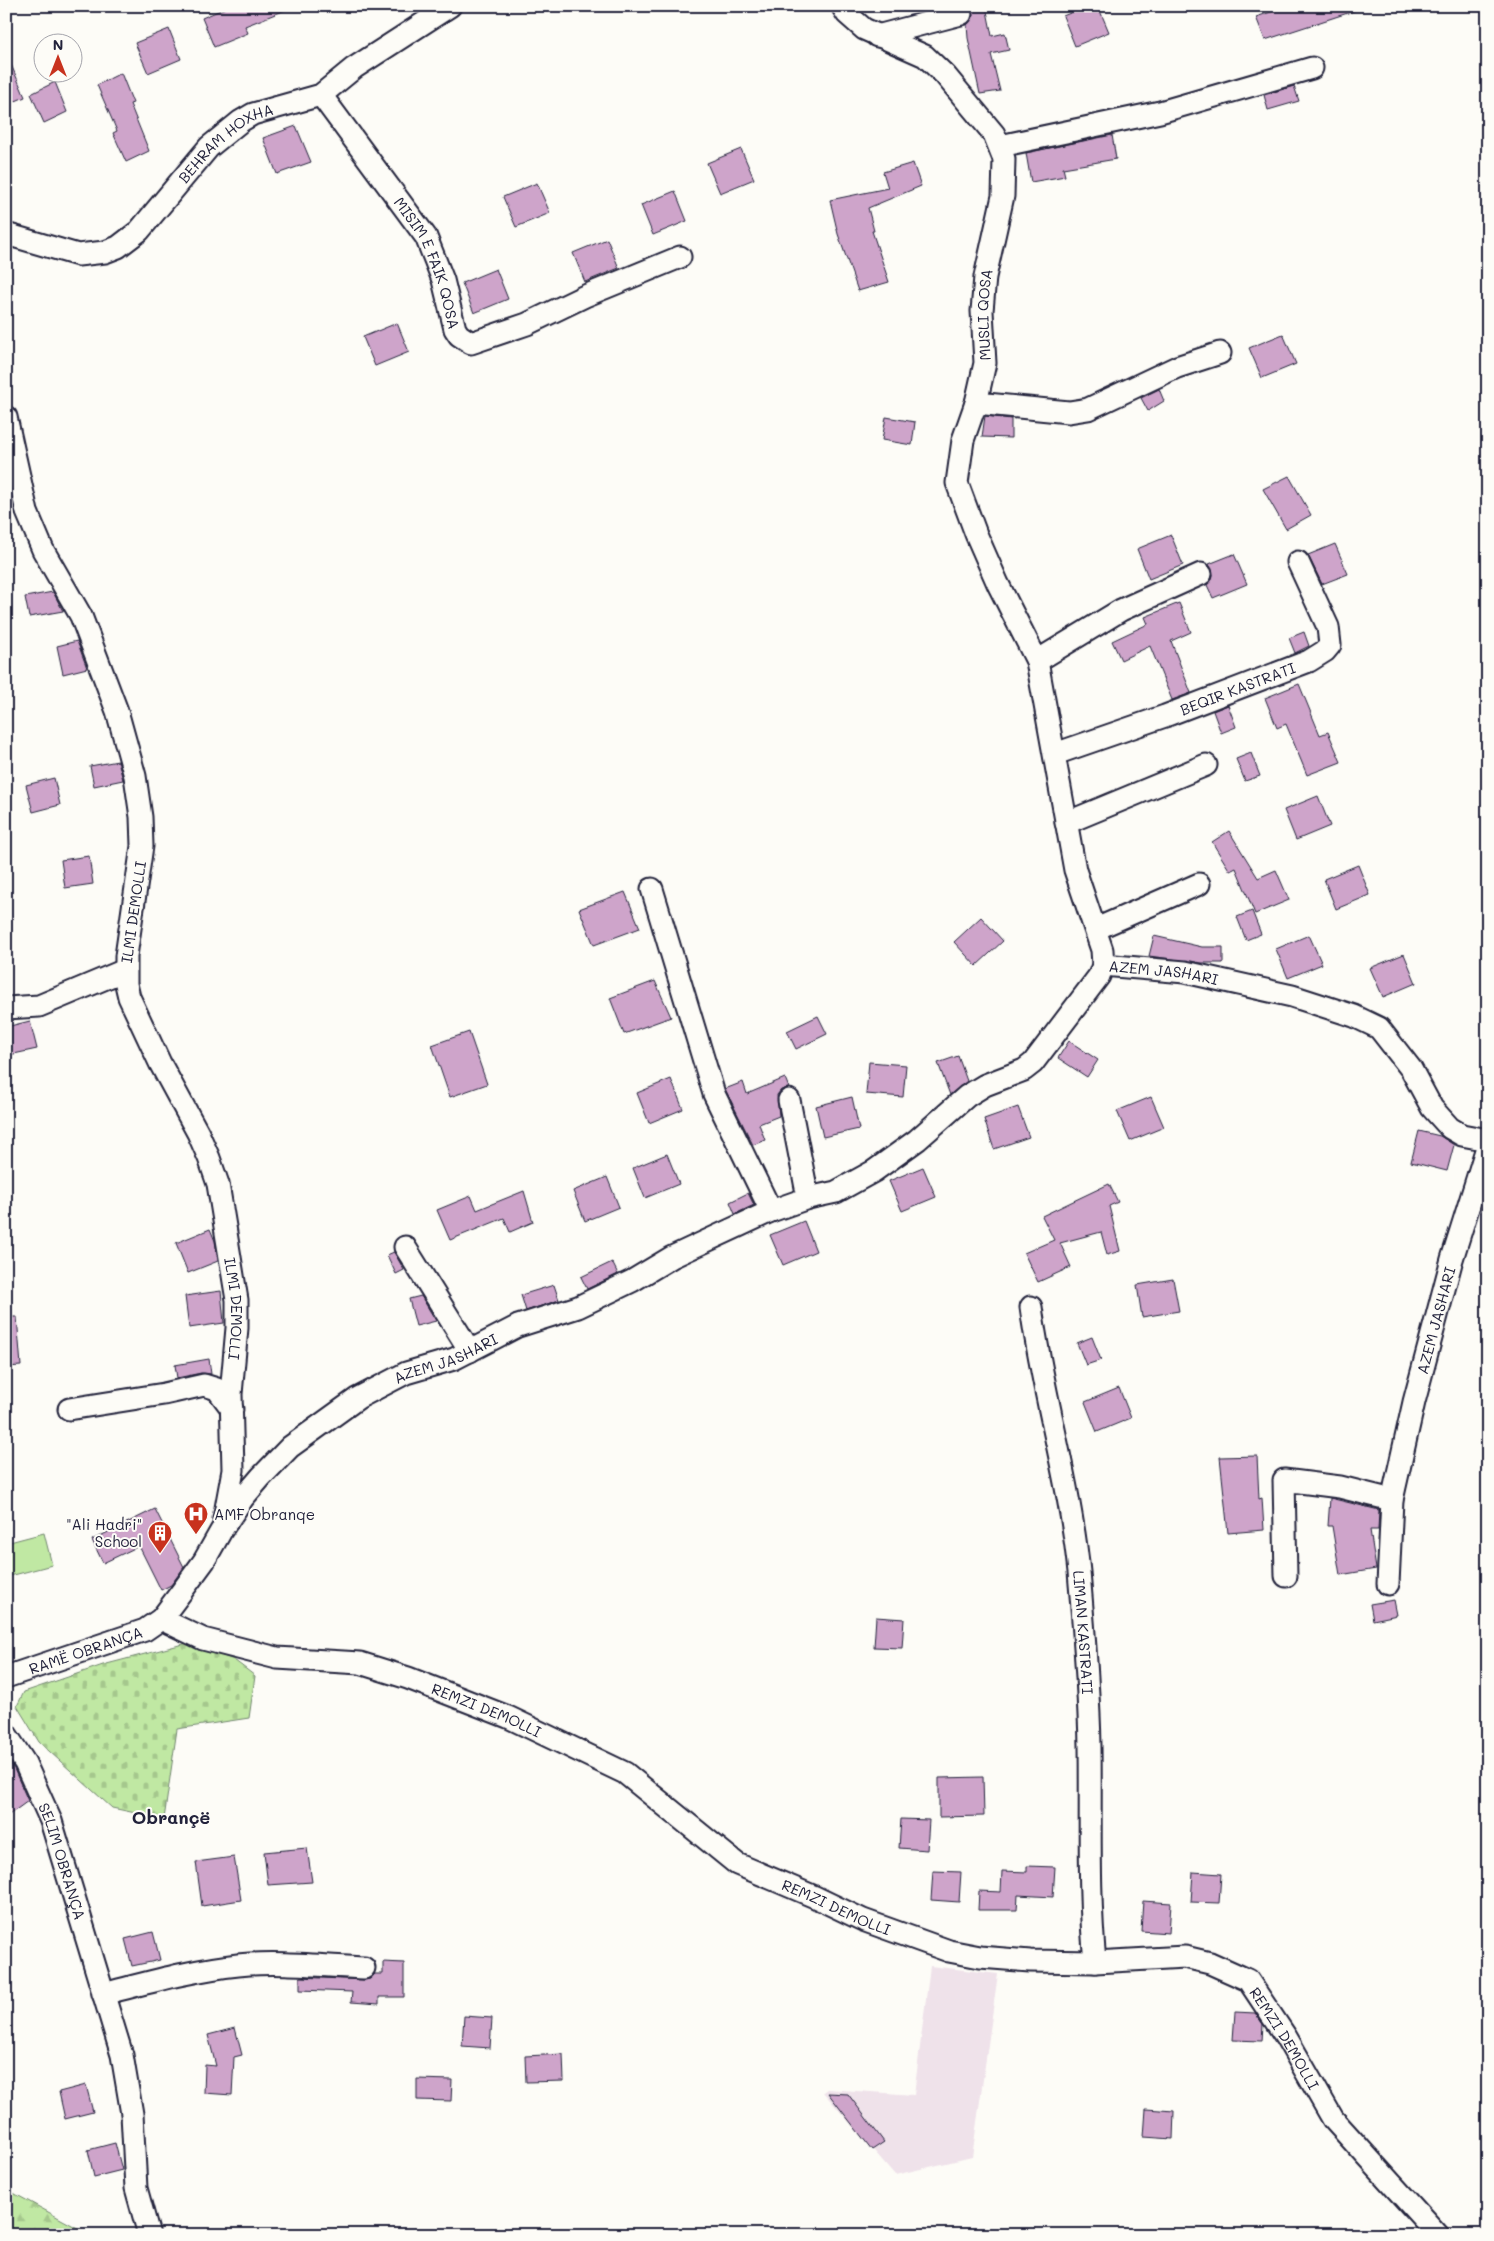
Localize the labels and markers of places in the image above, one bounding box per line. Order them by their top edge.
hospital icon: AMF Obranqe [183,1501,209,1535]
place label: AMF Obranqe [214,1504,315,1524]
place label: "Ali Hadri" School [66,1514,142,1551]
building icon: "Ali Hadri" School [147,1520,173,1554]

